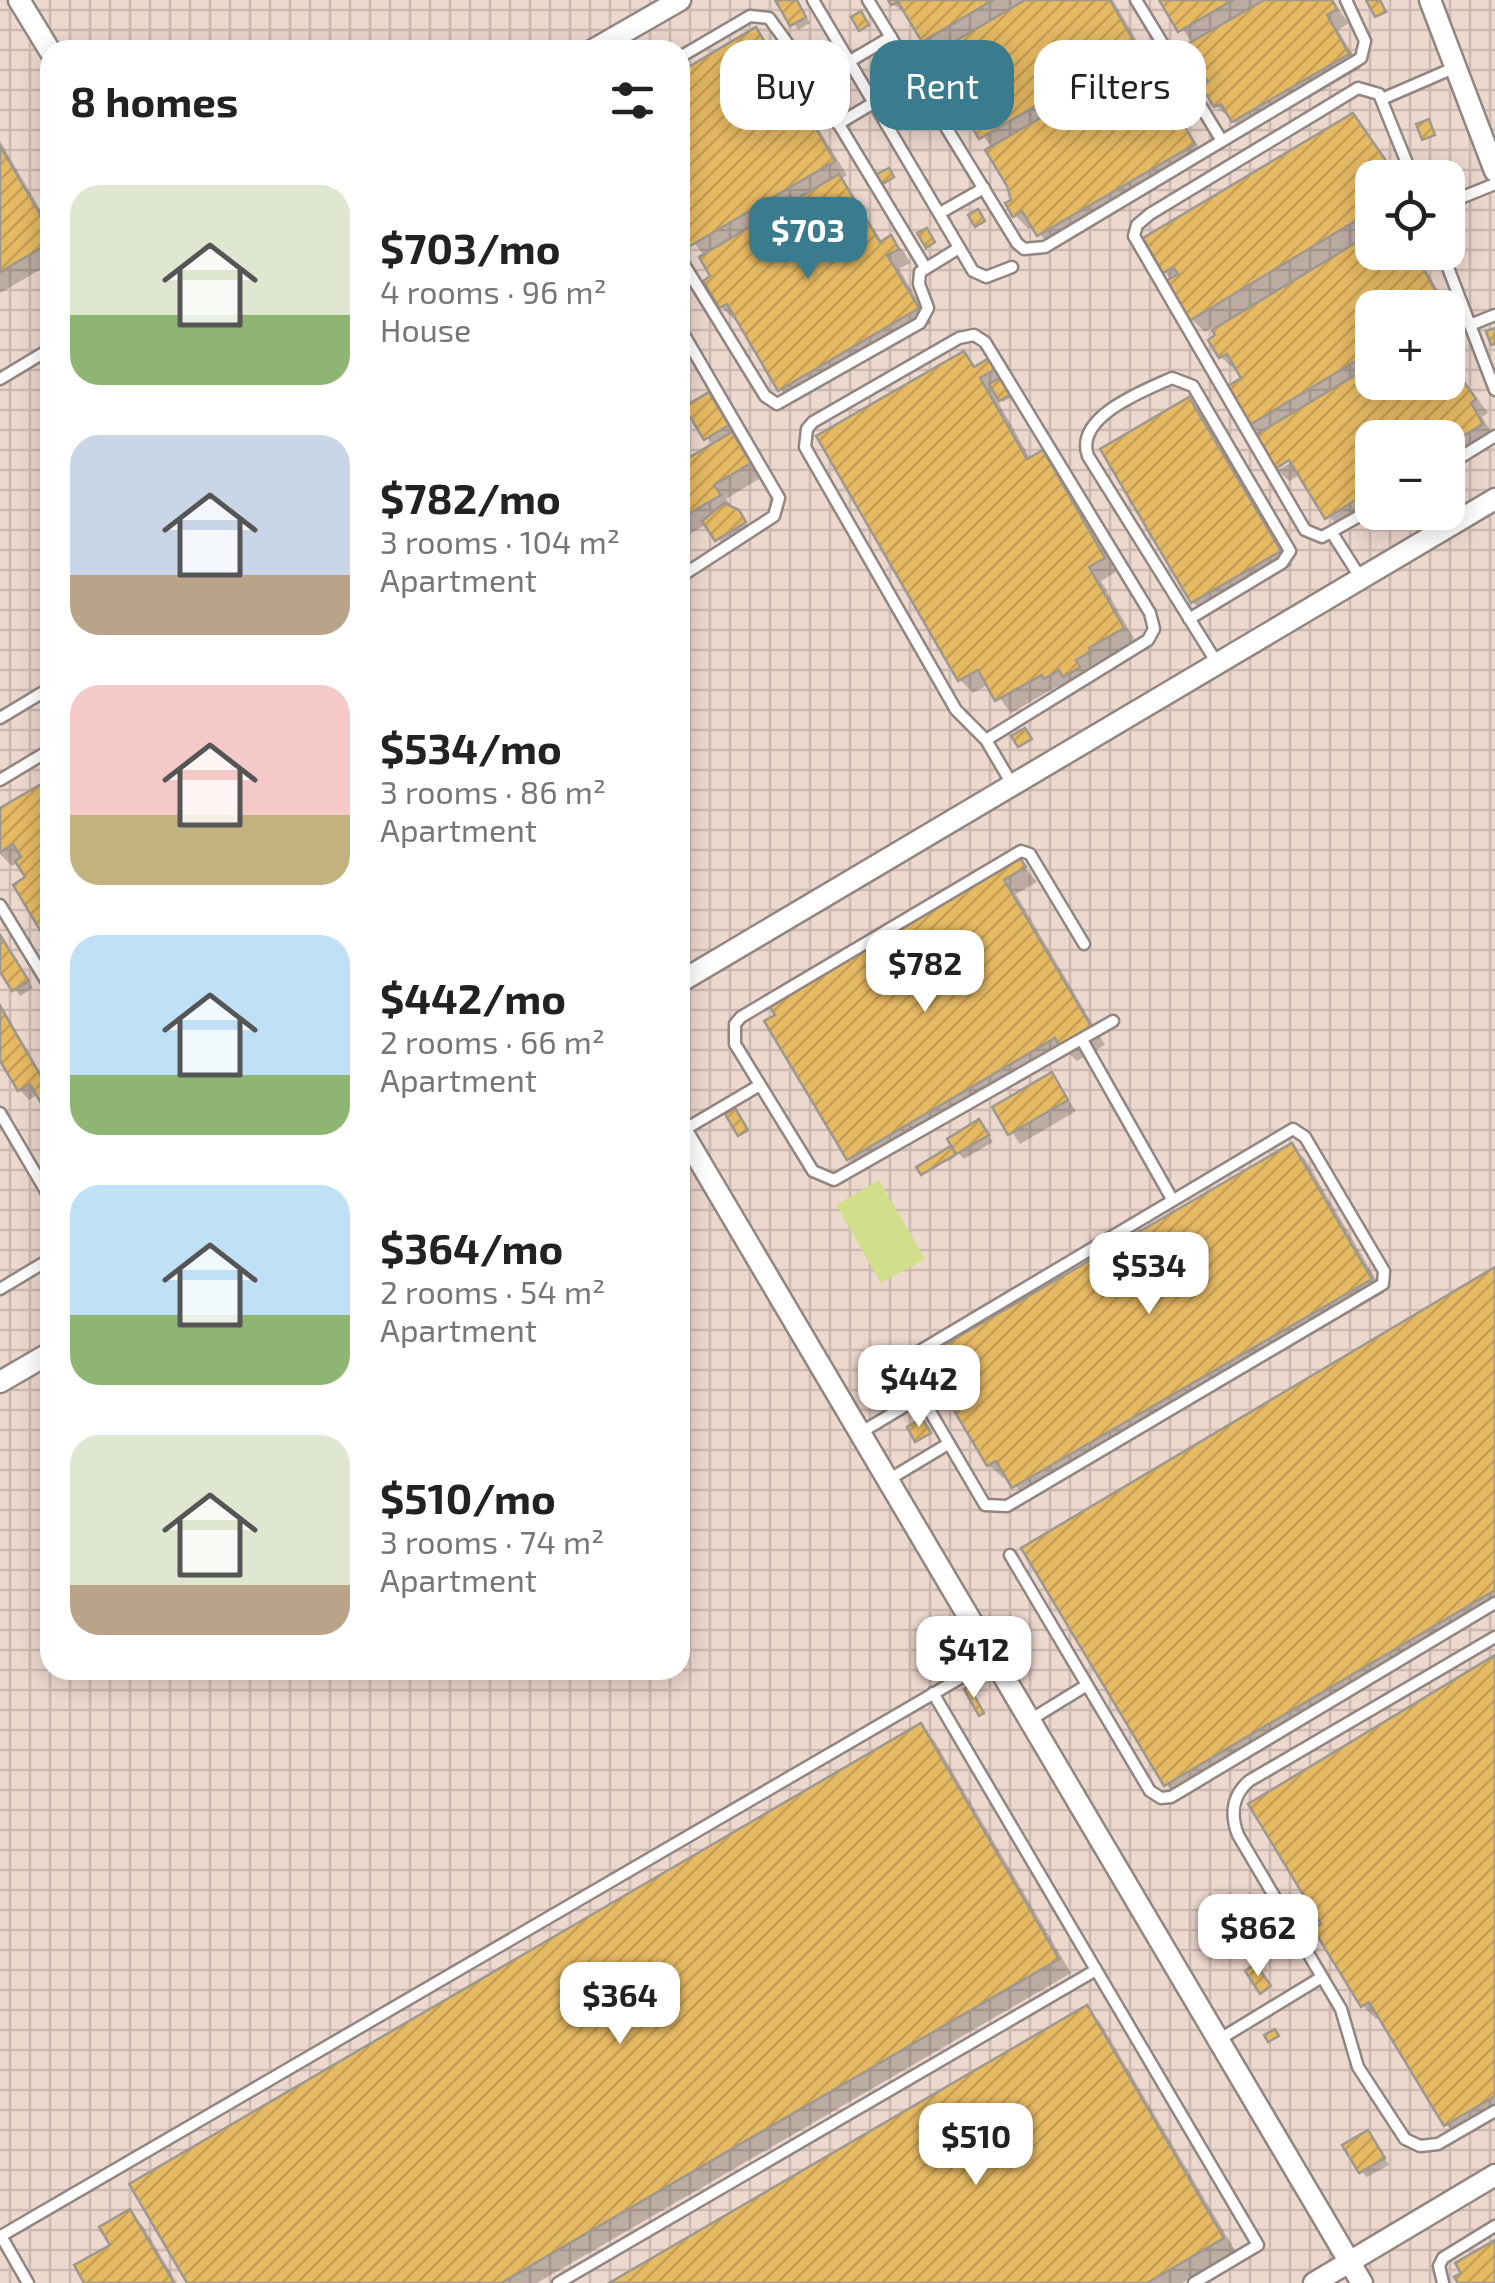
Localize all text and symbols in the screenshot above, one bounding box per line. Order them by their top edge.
chip: Buy [720,40,850,130]
chip: Rent [870,40,1014,130]
chip: Filters [1034,40,1206,130]
icon: filters [605,73,660,128]
text: 8 homes [70,75,238,125]
map controls [1355,160,1465,530]
button: locate [1355,160,1465,270]
pin: $703 [749,197,867,282]
text: $703 [771,210,845,248]
text: $703/mo [380,222,561,272]
icon: home [150,225,270,345]
text: 4 rooms · 96 m² [380,272,607,310]
button: + [1355,290,1465,400]
text: House [380,310,471,348]
button: − [1355,420,1465,530]
text: $782/mo [380,472,561,522]
icon: home [150,475,270,595]
text: 3 rooms · 104 m² [380,522,620,560]
text: Apartment [380,560,537,598]
text: $534/mo [380,722,562,772]
icon: home [150,725,270,845]
text: 3 rooms · 86 m² [380,772,606,810]
text: Apartment [380,810,537,848]
pin: $782 [866,930,984,1015]
text: $782 [888,943,962,981]
text: $442/mo [380,972,566,1022]
icon: home [150,975,270,1095]
text: 2 rooms · 66 m² [380,1022,605,1060]
text: Apartment [380,1060,537,1098]
text: $364/mo [380,1222,563,1272]
icon: home [150,1225,270,1345]
pin: $534 [1090,1232,1208,1317]
text: $534 [1112,1245,1186,1283]
text: 2 rooms · 54 m² [380,1272,605,1310]
text: Apartment [380,1310,537,1348]
pin: $442 [860,1345,978,1430]
text: $442 [880,1358,958,1396]
text: $510/mo [380,1472,556,1522]
icon: home [150,1475,270,1595]
text: 3 rooms · 74 m² [380,1522,604,1560]
text: Apartment [380,1560,537,1598]
pin: $412 [915,1616,1033,1701]
text: $412 [938,1629,1010,1667]
pin: $862 [1199,1894,1317,1979]
text: $862 [1220,1907,1296,1945]
pin: $364 [561,1962,679,2047]
text: $364 [582,1975,658,2013]
pin: $510 [917,2103,1035,2188]
text: $510 [941,2116,1011,2154]

